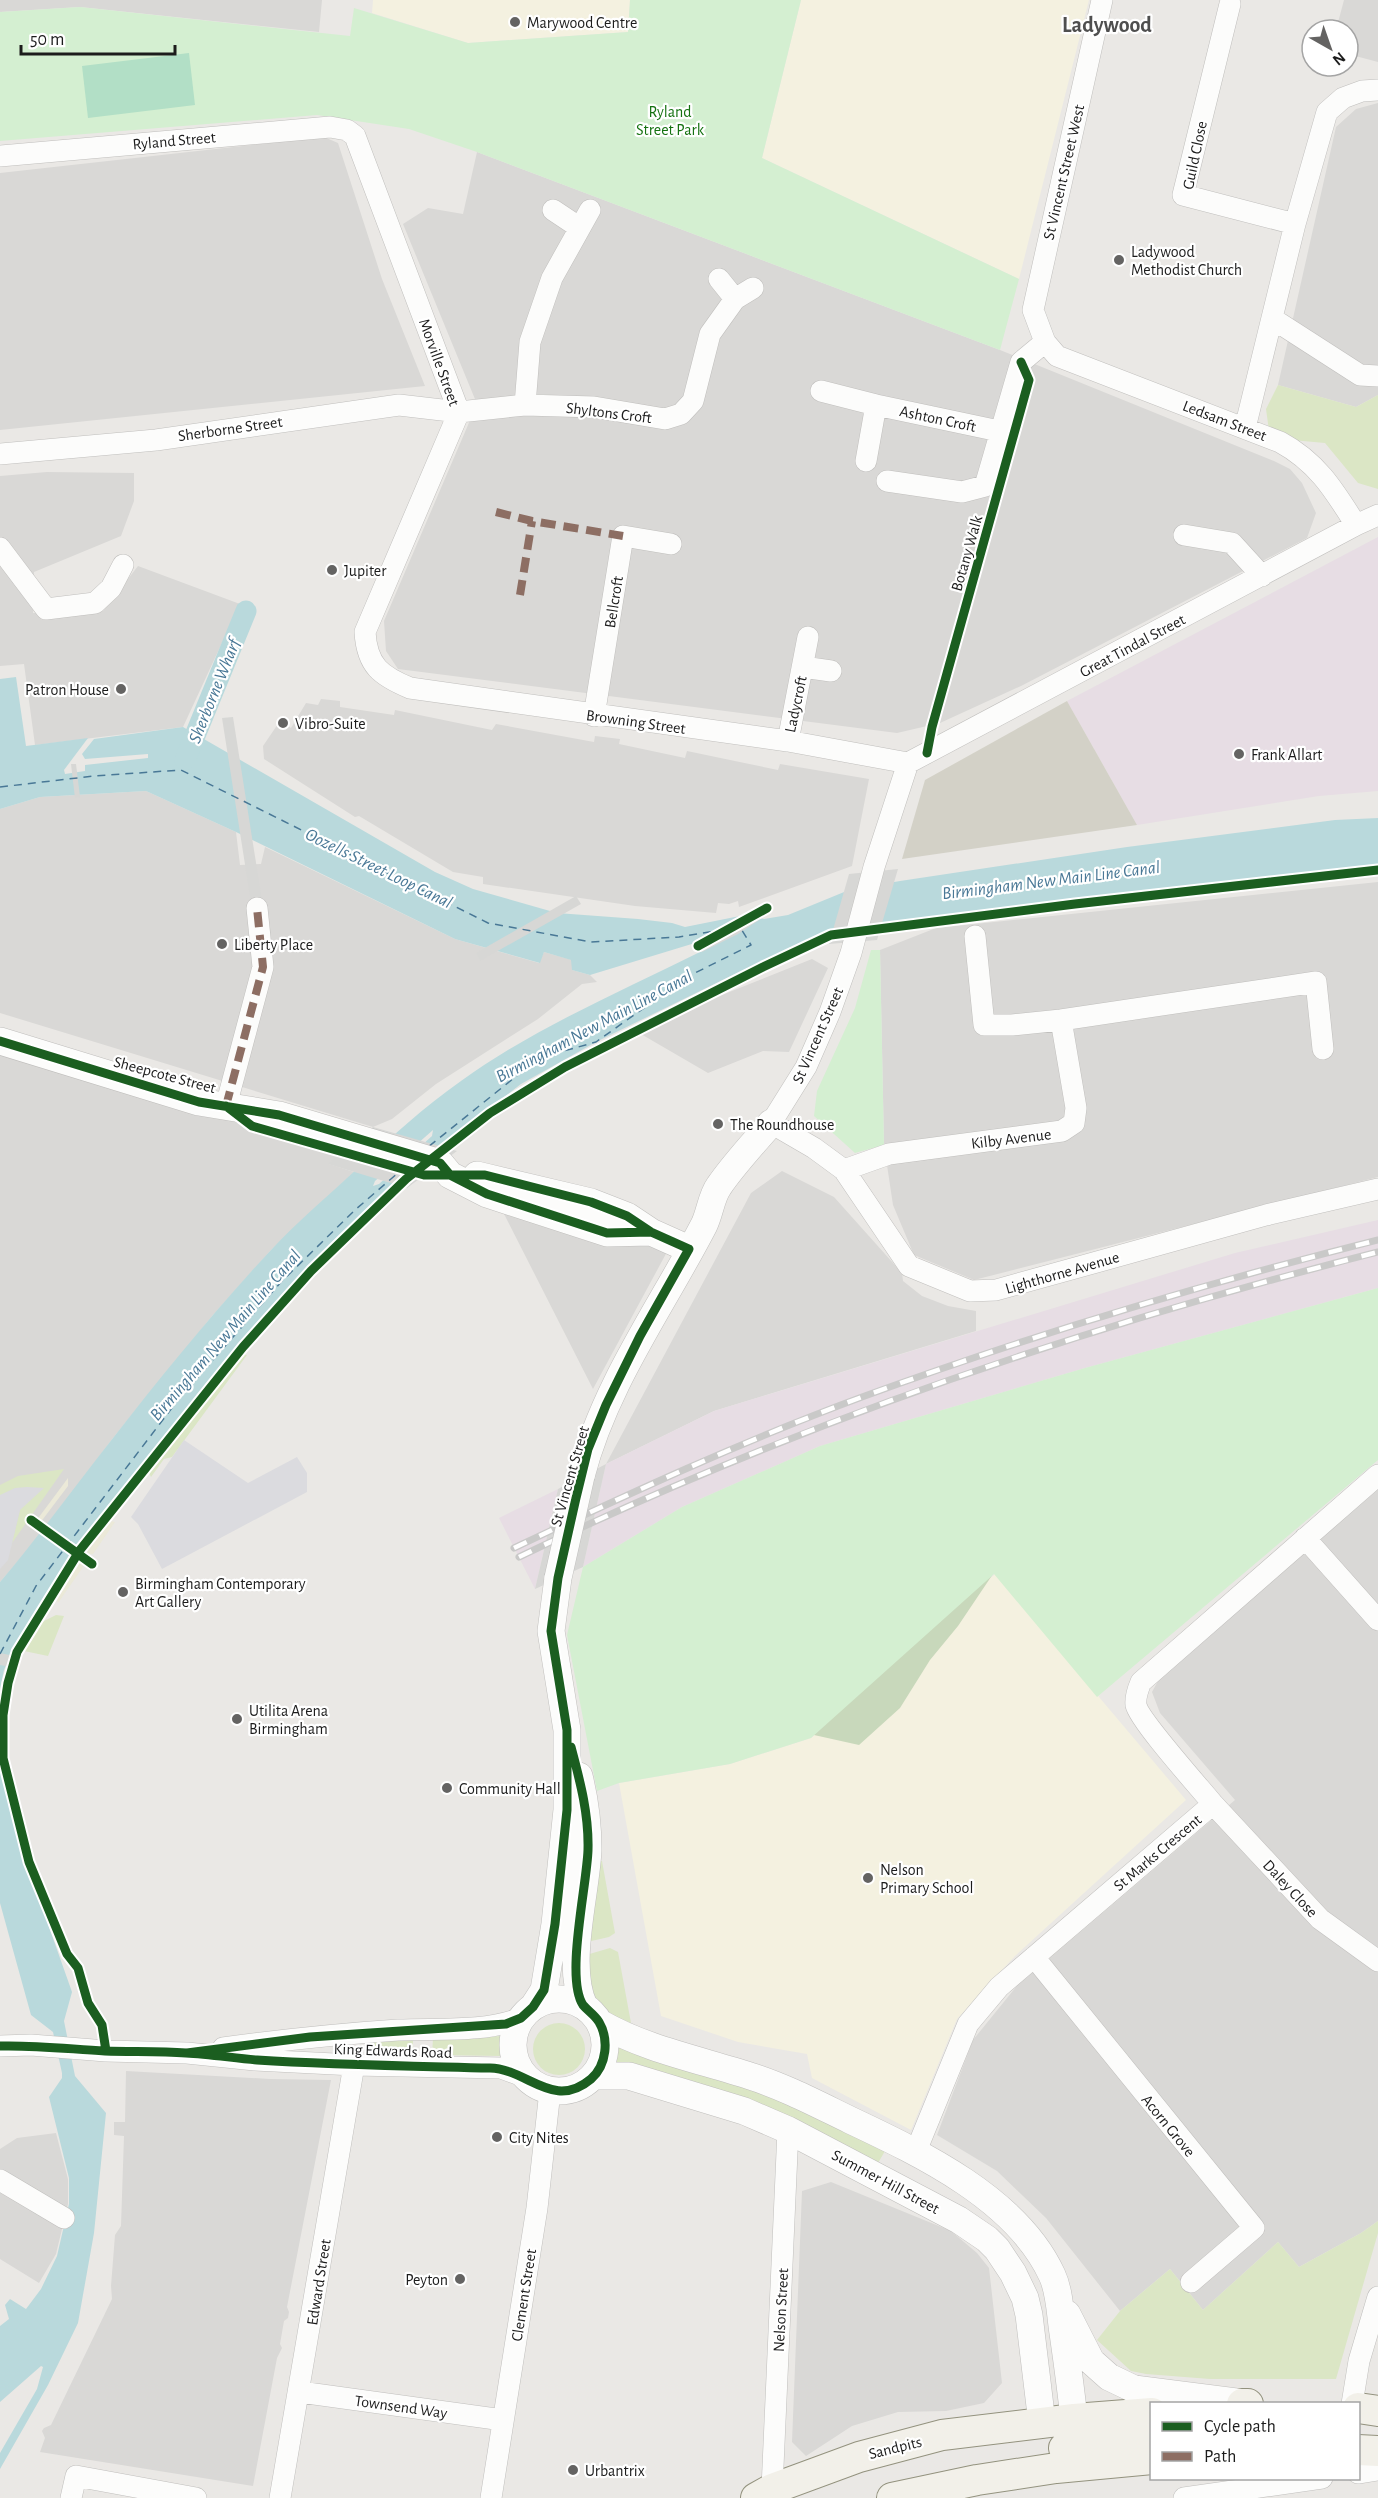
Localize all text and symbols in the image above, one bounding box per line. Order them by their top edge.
district label: Ladywood [1062,14,1152,37]
marker: Marywood Centre [508,15,522,29]
place label: Marywood Centre [527,15,637,32]
scale bar [21,18,176,56]
north arrow [1300,18,1360,78]
text: 50 m [30,31,64,49]
text: N [1330,49,1348,68]
street label: St Vincent Street West [1041,103,1087,241]
park label: Ryland Street Park [636,104,705,138]
street label: Guild Close [1180,119,1210,191]
street label: Ryland Street [132,129,216,154]
place label: Ladywood Methodist Church [1131,244,1242,278]
marker: Ladywood Methodist Church [1112,253,1126,267]
street label: Morville Street [416,317,462,408]
street label: Ledsam Street [1181,398,1269,444]
street label: Shyltons Croft [565,400,653,427]
street label: Ashton Croft [898,403,977,435]
street label: Sherborne Street [177,414,283,444]
street label: Botany Walk [949,513,987,593]
marker: Jupiter [325,563,339,577]
place label: Jupiter [344,563,387,579]
street label: Bellcroft [602,575,626,629]
street label: Great Tindal Street [1077,611,1188,680]
water label: Sherborne Wharf [186,634,245,746]
street label: Ladycroft [782,674,811,734]
place label: Patron House [25,682,109,698]
marker: Patron House [114,682,128,696]
street label: Browning Street [585,707,687,737]
marker: Vibro-Suite [276,716,290,730]
place label: Vibro-Suite [295,716,366,732]
marker: Frank Allart [1232,747,1246,761]
place label: Frank Allart [1251,747,1322,763]
water label: Oozells Street Loop Canal [302,825,455,912]
water label: Birmingham New Main Line Canal [941,859,1161,903]
marker: Liberty Place [215,937,229,951]
place label: Liberty Place [234,937,313,954]
water label: Birmingham New Main Line Canal [493,967,696,1086]
street label: St Vincent Street [790,985,846,1086]
street label: Sheepcote Street [112,1054,218,1096]
marker: The Roundhouse [711,1117,725,1131]
place label: The Roundhouse [730,1117,834,1133]
street label: Kilby Avenue [970,1126,1052,1153]
water label: Birmingham New Main Line Canal [147,1247,305,1424]
street label: Lighthorne Avenue [1003,1249,1121,1297]
street label: St Vincent Street [548,1424,592,1528]
place label: Birmingham Contemporary Art Gallery [135,1576,306,1611]
marker: Birmingham Contemporary Art Gallery [116,1585,130,1599]
place label: Utilita Arena Birmingham [249,1703,328,1737]
marker: Utilita Arena Birmingham [230,1712,244,1726]
marker: Community Hall [440,1781,454,1795]
place label: Community Hall [459,1781,561,1798]
street label: St Marks Crescent [1111,1811,1205,1894]
street label: Daley Close [1259,1857,1321,1921]
place label: Nelson Primary School [880,1862,973,1897]
marker: Nelson Primary School [861,1871,875,1885]
street label: King Edwards Road [333,2041,452,2061]
street label: Acorn Grove [1138,2092,1198,2160]
marker: City Nites [490,2130,504,2144]
place label: City Nites [509,2130,569,2147]
street label: Summer Hill Street [829,2147,942,2217]
street label: Edward Street [304,2238,334,2326]
street label: Clement Street [509,2248,539,2343]
street label: Nelson Street [771,2268,791,2352]
place label: Peyton [405,2272,448,2289]
marker: Peyton [453,2272,467,2286]
street label: Townsend Way [353,2393,448,2422]
legend [1150,2402,1360,2480]
text: Cycle path [1204,2418,1276,2436]
street label: Sandpits [867,2434,923,2462]
text: Path [1204,2448,1236,2466]
marker: Urbantrix [566,2463,580,2477]
place label: Urbantrix [585,2463,645,2479]

